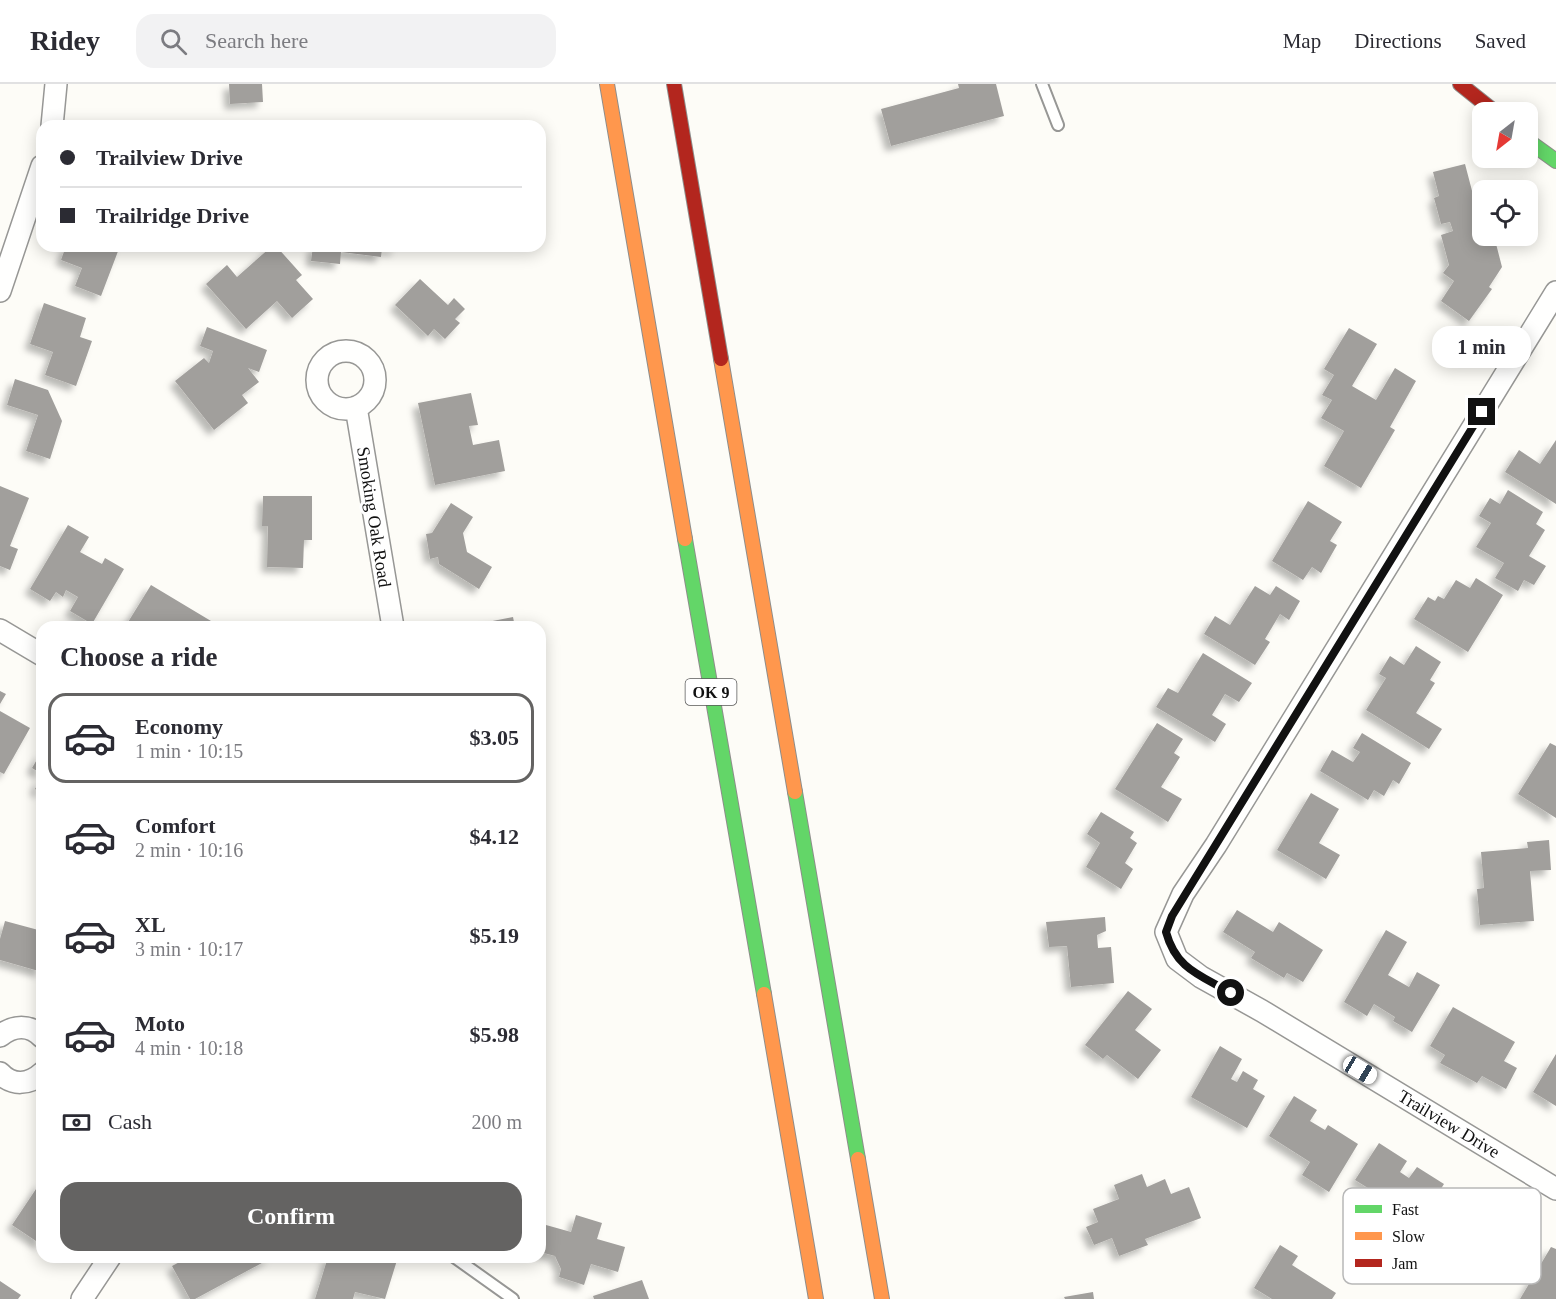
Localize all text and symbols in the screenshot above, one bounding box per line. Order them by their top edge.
search box [136,14,556,68]
text: Ridey [30,25,100,56]
icon: search [157,25,190,58]
text: Search here [205,28,308,53]
text: Map [1283,29,1321,53]
text: Directions [1354,29,1442,53]
text: Saved [1475,29,1526,53]
north arrow [1472,102,1538,168]
map controls [1472,102,1538,246]
text: Trailview Drive [96,145,243,170]
button: locate [1472,180,1538,246]
text: Trailridge Drive [96,203,249,228]
callout: 1 min [1432,325,1532,367]
text: 1 min [1457,336,1506,358]
route end [1468,398,1495,425]
street label: Smoking Oak Road [353,445,395,589]
text: Choose a ride [60,642,218,672]
road number: OK 9 [686,679,736,705]
icon: car [63,711,117,765]
text: Economy [135,714,223,739]
text: $3.05 [470,725,519,750]
text: 1 min · 10:15 [135,740,243,762]
icon: car [63,810,117,864]
text: Comfort [135,813,216,838]
text: $4.12 [470,824,519,849]
text: 2 min · 10:16 [135,839,243,861]
icon: car [63,909,117,963]
text: XL [135,912,166,937]
text: $5.19 [470,923,519,948]
text: 3 min · 10:17 [135,938,243,960]
route start [1217,979,1244,1006]
icon: car [63,1008,117,1062]
text: Moto [135,1011,185,1036]
text: $5.98 [470,1022,519,1047]
text: 4 min · 10:18 [135,1037,243,1059]
car [1340,1053,1380,1087]
street label: Trailview Drive [1395,1086,1503,1162]
icon: cash [60,1106,93,1139]
text: Cash [108,1109,152,1134]
text: 200 m [471,1111,522,1133]
button: Confirm [60,1182,522,1251]
legend [1343,1188,1541,1284]
text: Fast [1392,1201,1419,1218]
text: Slow [1392,1228,1425,1245]
text: Jam [1392,1255,1418,1272]

